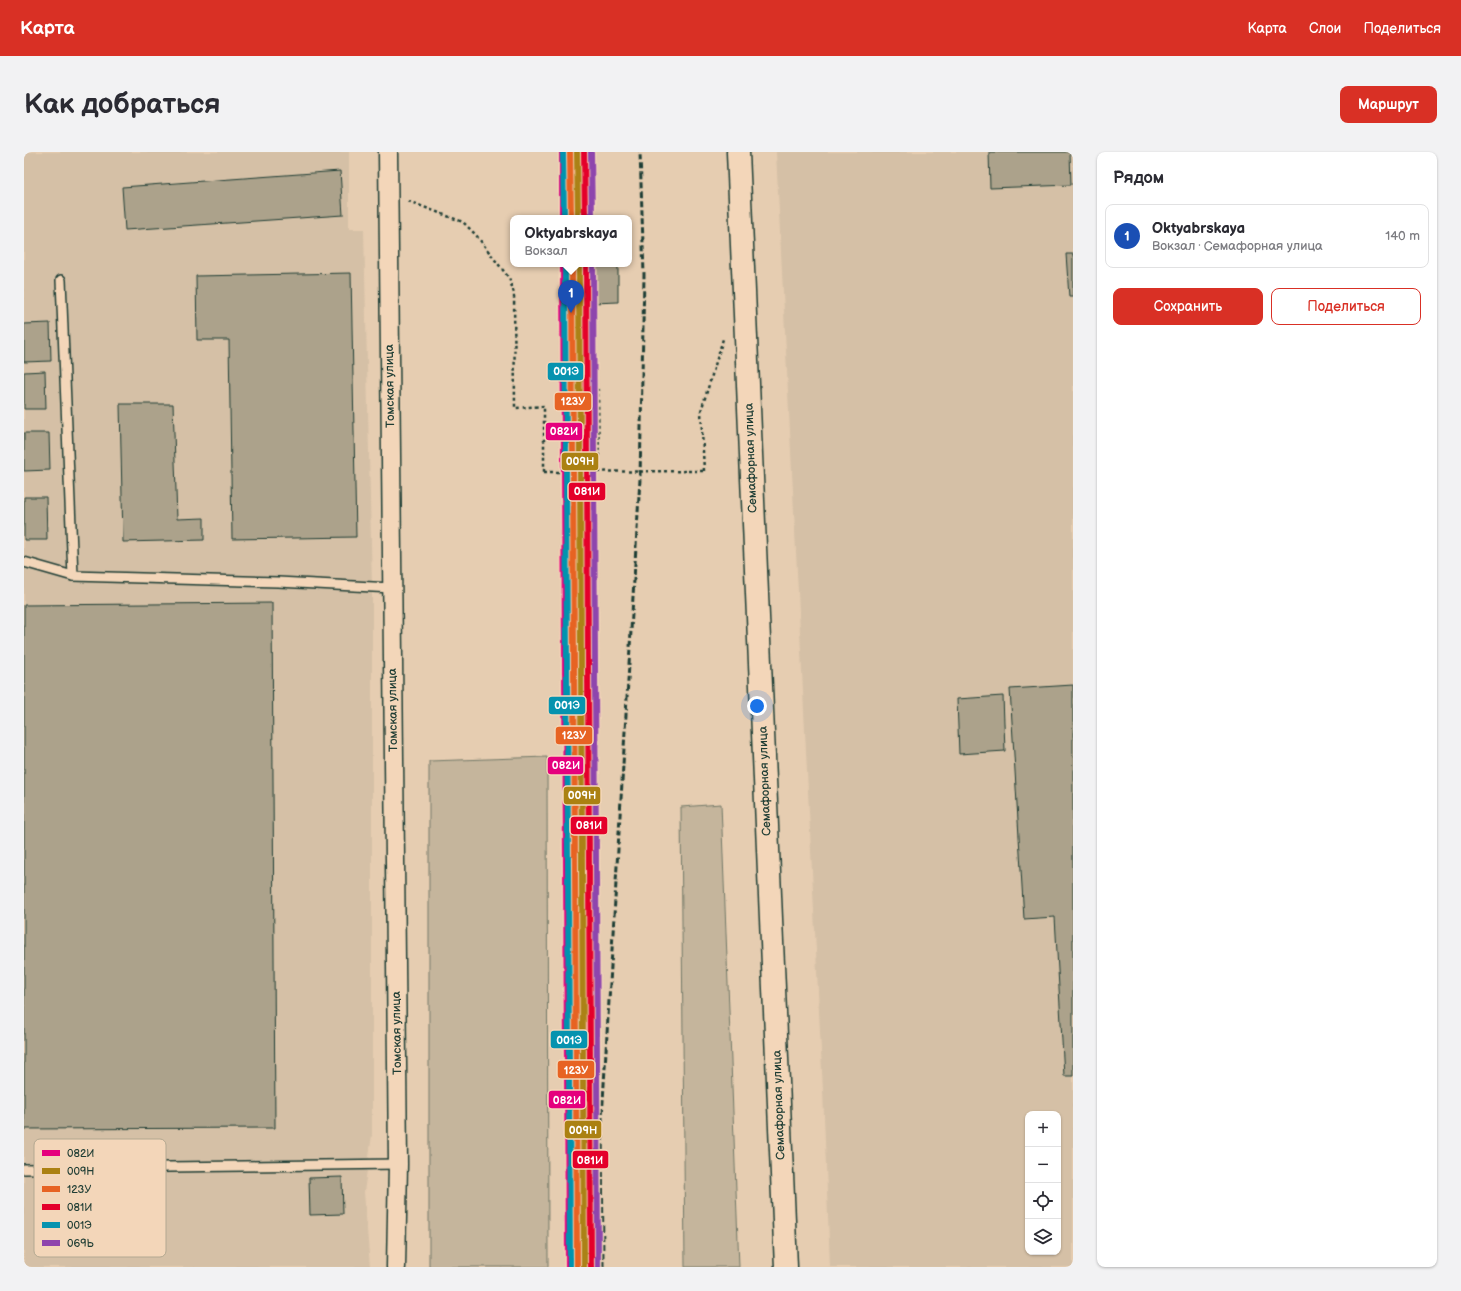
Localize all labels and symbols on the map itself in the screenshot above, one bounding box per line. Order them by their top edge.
pin: 1 [558,280,584,313]
street label: Томская улица [382,344,398,428]
line badge: 001Э [547,362,584,381]
text: 001Э [553,365,579,378]
line badge: 123У [554,392,592,411]
text: 123У [561,395,585,408]
street label: Семафорная улица [742,403,760,513]
line badge: 082И [545,422,583,441]
text: 082И [550,425,578,438]
line badge: 009Н [561,452,599,471]
text: 009Н [566,455,594,468]
line badge: 081И [568,482,606,501]
text: 081И [574,485,600,498]
street label: Томская улица [385,668,401,752]
line badge: 001Э [548,696,586,715]
your location [747,696,767,716]
text: 001Э [554,699,580,712]
line badge: 123У [555,726,593,745]
street label: Семафорная улица [756,726,774,836]
text: 123У [562,729,586,742]
line badge: 082И [547,756,584,775]
text: 082И [552,759,580,772]
line badge: 009Н [563,786,601,805]
text: 009Н [568,789,596,802]
line badge: 081И [570,816,608,835]
text: 081И [576,819,602,832]
street label: Томская улица [389,991,405,1075]
line badge: 001Э [550,1030,588,1049]
text: 001Э [556,1034,582,1047]
street label: Семафорная улица [770,1050,788,1160]
line badge: 123У [557,1060,595,1079]
text: 123У [564,1064,588,1077]
line badge: 082И [548,1090,586,1109]
text: 082И [553,1094,581,1107]
line badge: 009Н [564,1120,602,1139]
text: 009Н [569,1124,597,1137]
legend [34,1139,166,1257]
text: 082И [67,1147,95,1160]
line badge: 081И [572,1150,609,1169]
text: 081И [577,1154,603,1167]
text: 009Н [67,1165,94,1178]
text: 123У [67,1183,91,1196]
text: 081И [67,1201,92,1214]
text: 001Э [67,1219,92,1232]
text: 069Ь [67,1237,94,1250]

